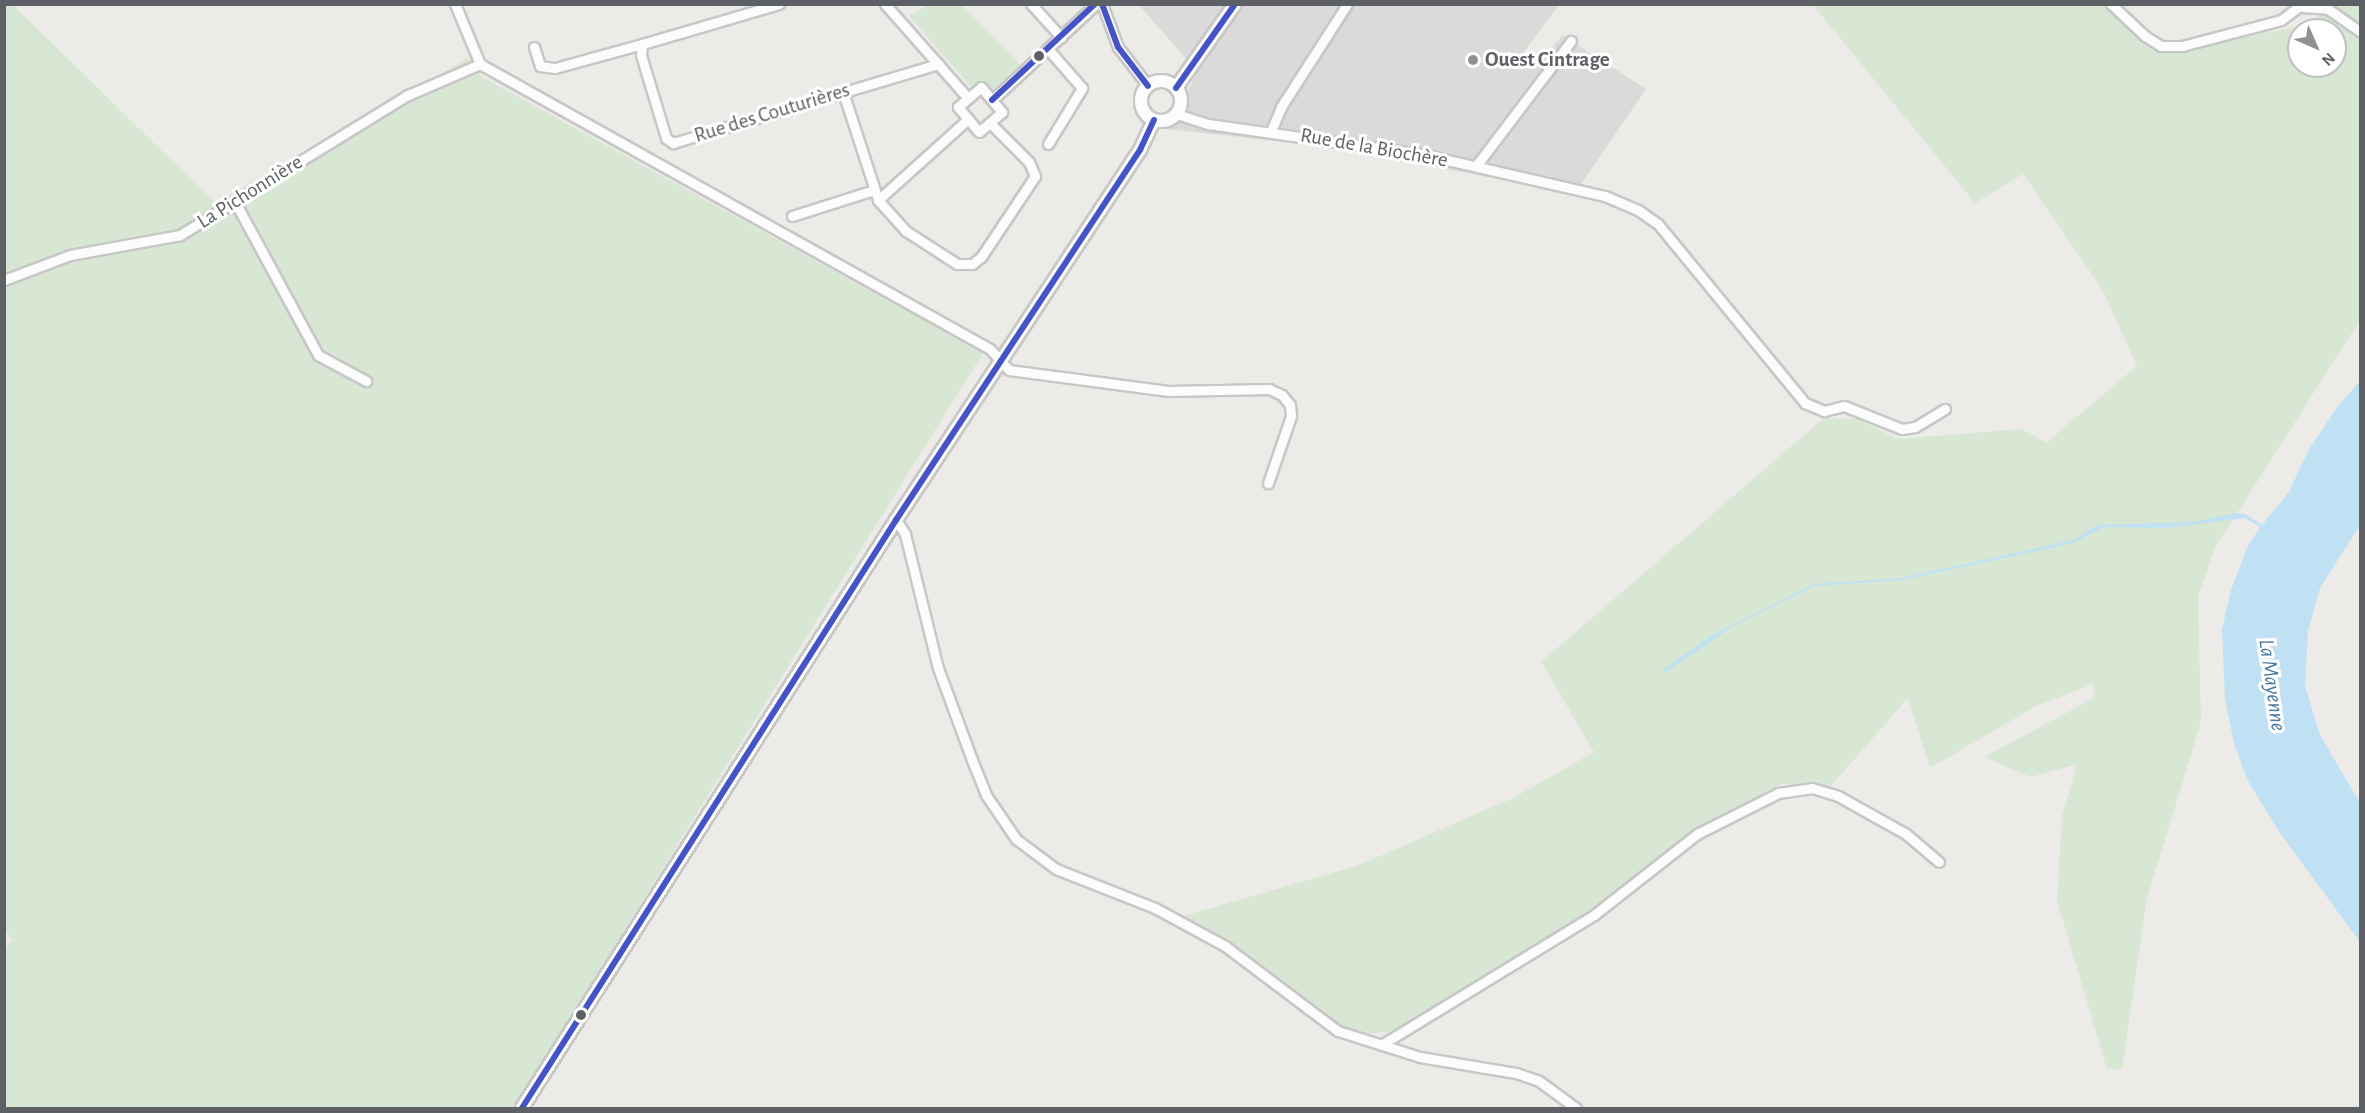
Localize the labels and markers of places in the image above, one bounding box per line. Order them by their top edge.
place label: Ouest Cintrage [1485,47,1610,73]
unlabelled marker [1033,50,1045,62]
marker: Ouest Cintrage [1466,53,1480,67]
unlabelled marker [575,1009,587,1021]

